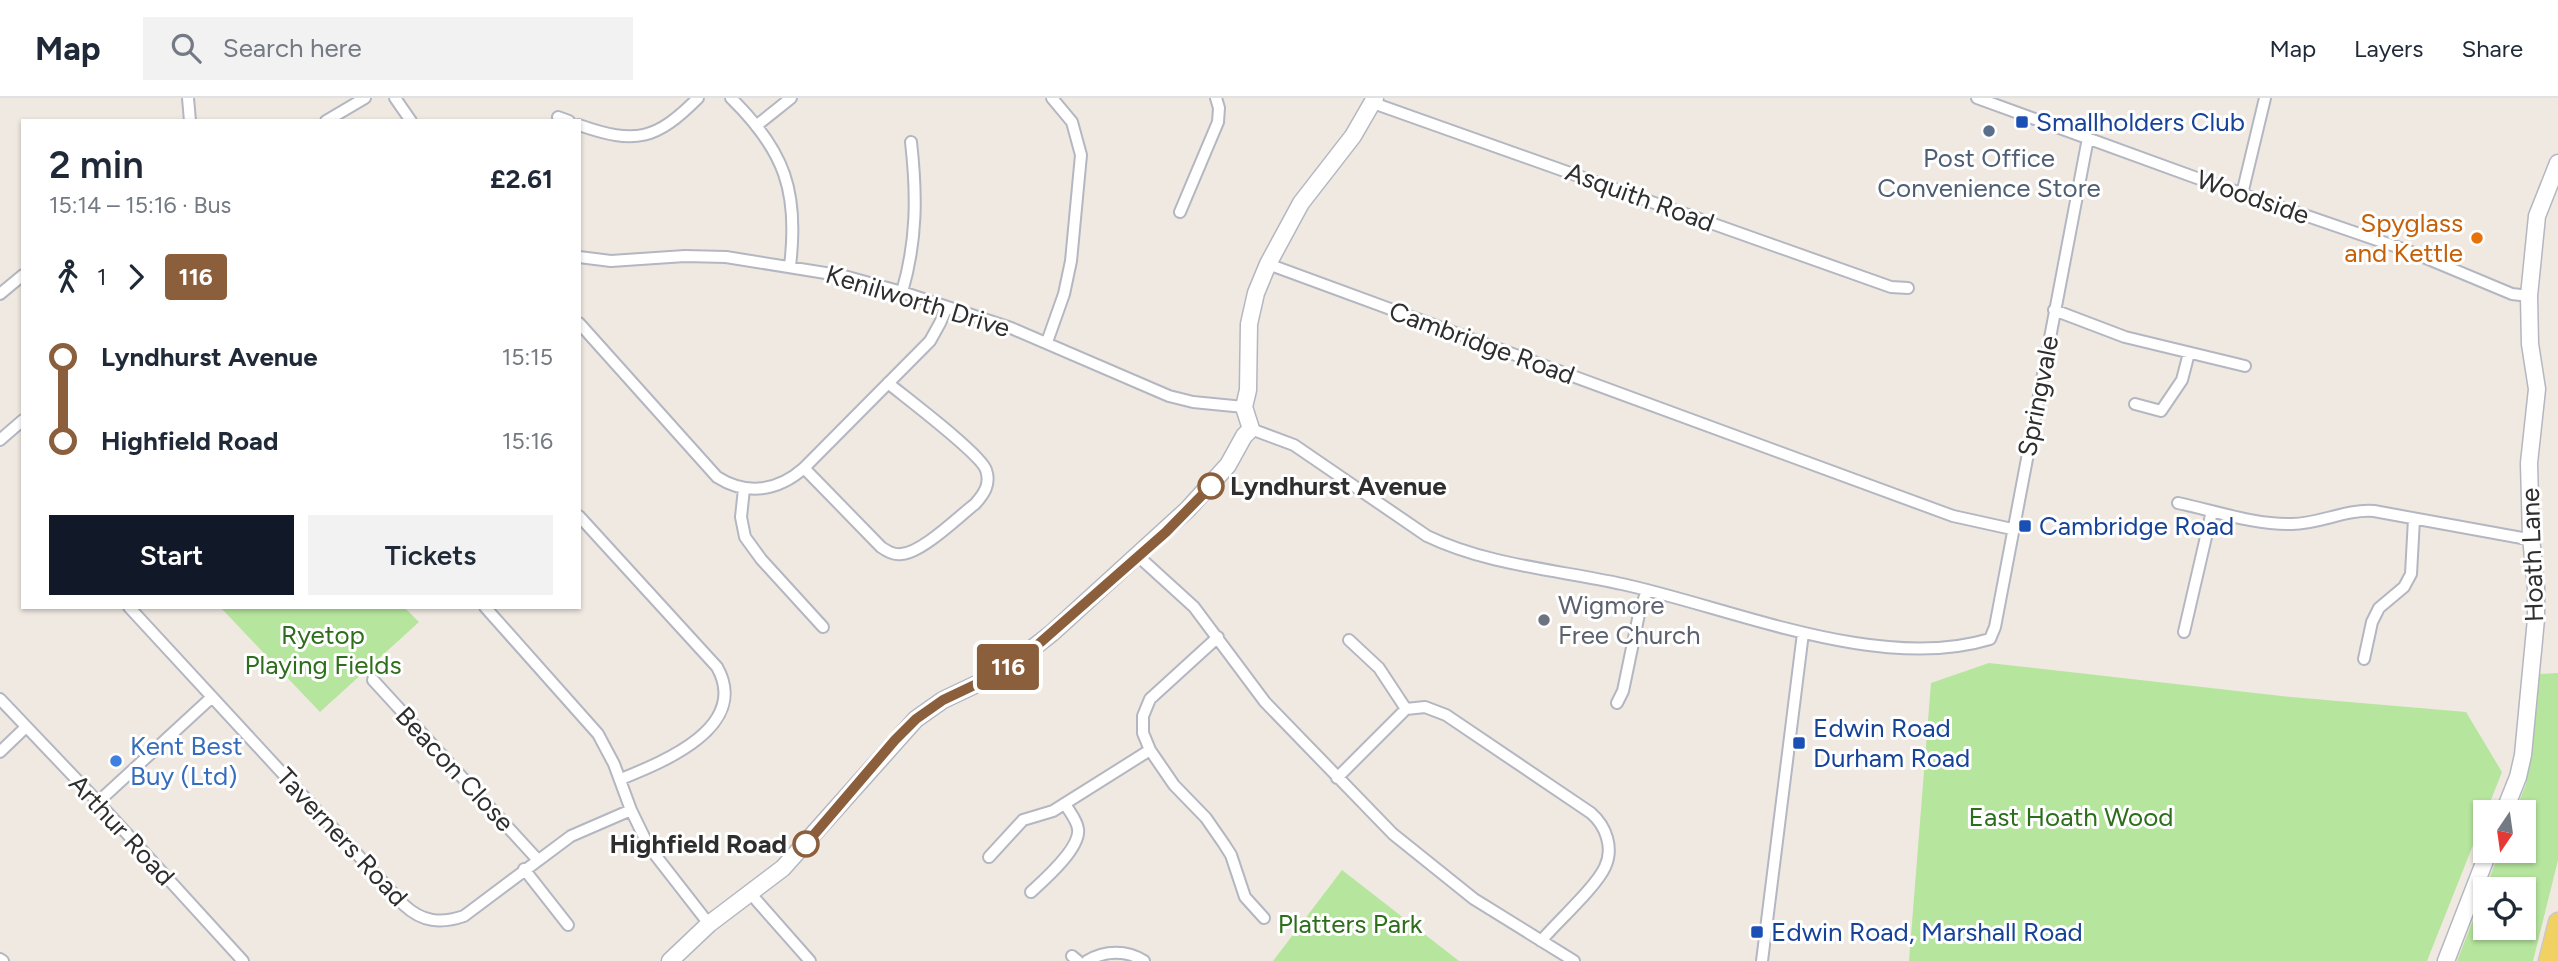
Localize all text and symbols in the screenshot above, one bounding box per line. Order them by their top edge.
search box [143,17,633,80]
text: Map [35,29,101,68]
icon: search [167,29,205,67]
text: Search here [223,32,362,64]
text: Map [2269,34,2316,63]
text: Layers [2354,34,2423,63]
text: Share [2461,34,2523,63]
place label: Smallholders Club [2036,106,2245,138]
marker: Smallholders Club [2014,114,2030,130]
marker: Post Office Convenience Store [1981,123,1997,139]
text: 2 min [49,142,144,188]
place label: Post Office Convenience Store [1877,142,2101,204]
street label: Asquith Road [1561,155,1719,239]
text: £2.61 [490,163,553,195]
street label: Woodside [2193,163,2313,231]
text: 15:14 – 15:16 · Bus [49,191,231,219]
place label: Spyglass and Kettle [2344,207,2463,269]
marker: Spyglass and Kettle [2469,230,2485,246]
icon: walk [49,258,87,296]
icon: forward [117,258,155,296]
street label: Kenilworth Drive [822,258,1014,344]
text: 116 [179,262,213,291]
text: 1 [97,263,107,291]
street label: Cambridge Road [1385,295,1579,391]
street label: Springvale [2011,333,2065,459]
text: Lyndhurst Avenue [101,341,318,373]
text: 15:15 [502,343,553,371]
text: Highfield Road [101,425,278,457]
text: 15:16 [502,427,553,455]
place label: Lyndhurst Avenue [1230,470,1447,502]
marker: Lyndhurst Avenue [1198,473,1224,499]
street label: Hoath Lane [2514,487,2550,623]
place label: Cambridge Road [2039,510,2234,542]
button: Start [49,515,294,595]
button: Tickets [308,515,553,595]
marker: Cambridge Road [2017,518,2033,534]
place label: Wigmore Free Church [1558,589,1701,651]
marker: Wigmore Free Church [1536,612,1552,628]
park label: Ryetop Playing Fields [244,619,402,681]
line badge: 116 [968,644,1048,690]
text: 116 [991,652,1025,681]
street label: Beacon Close [389,700,521,838]
place label: Edwin Road Durham Road [1813,712,1970,774]
place label: Kent Best Buy (Ltd) [130,730,243,792]
marker: Edwin Road Durham Road [1791,735,1807,751]
marker: Kent Best Buy (Ltd) [108,753,124,769]
street label: Taverners Road [270,761,414,913]
street label: Arthur Road [62,768,182,892]
north arrow [2473,800,2536,863]
map controls [2473,800,2536,940]
park label: East Hoath Wood [1969,801,2173,833]
place label: Highfield Road [610,828,787,860]
marker: Highfield Road [793,831,819,857]
button: locate [2473,877,2536,940]
park label: Platters Park [1278,908,1423,940]
place label: Edwin Road, Marshall Road [1771,916,2083,948]
marker: Edwin Road, Marshall Road [1749,924,1765,940]

